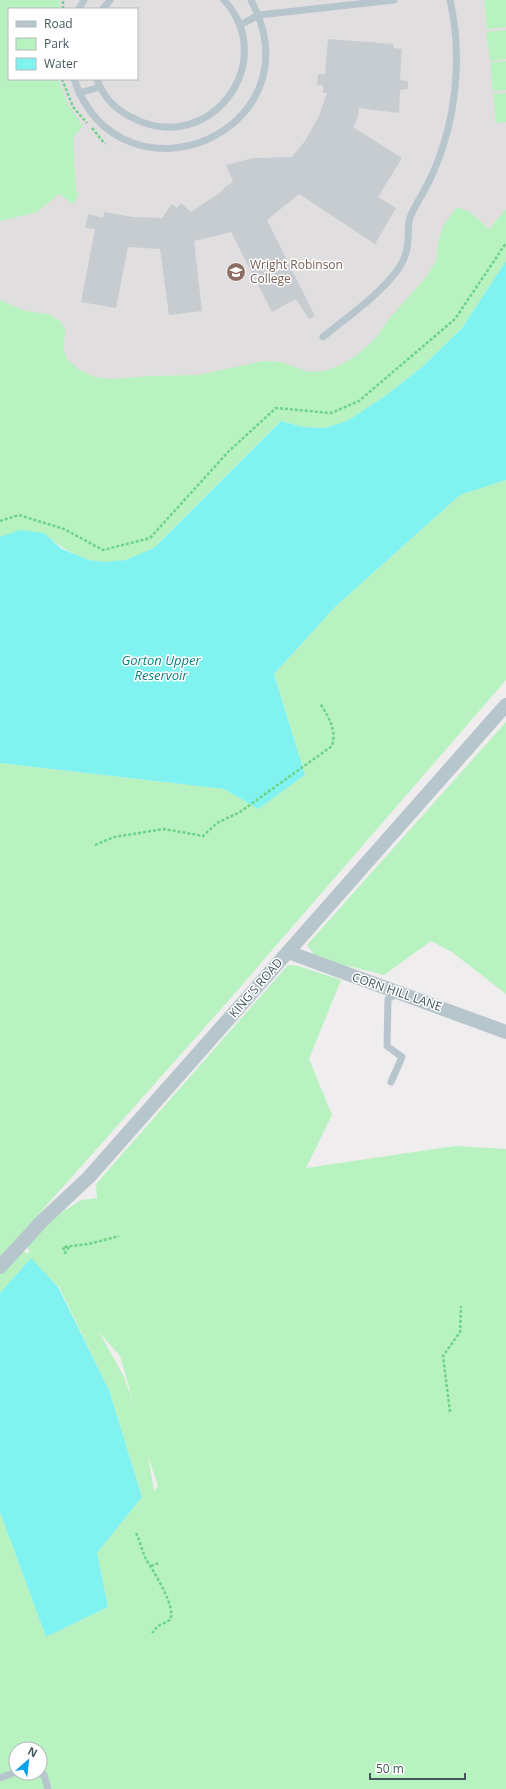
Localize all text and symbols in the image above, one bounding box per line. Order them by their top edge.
legend [8,8,138,80]
text: Road [44,15,73,32]
text: Park [44,35,70,52]
text: Water [44,55,78,72]
place label: Wright Robinson College [250,256,343,287]
school or university icon: Wright Robinson College [225,261,247,283]
water label: Gorton Upper Reservoir [121,651,201,684]
street label: KING'S ROAD [225,954,286,1021]
street label: CORN HILL LANE [350,968,444,1015]
north arrow [8,1741,48,1781]
text: N [25,1743,40,1760]
scale bar [370,1755,465,1781]
text: 50 m [376,1760,404,1777]

